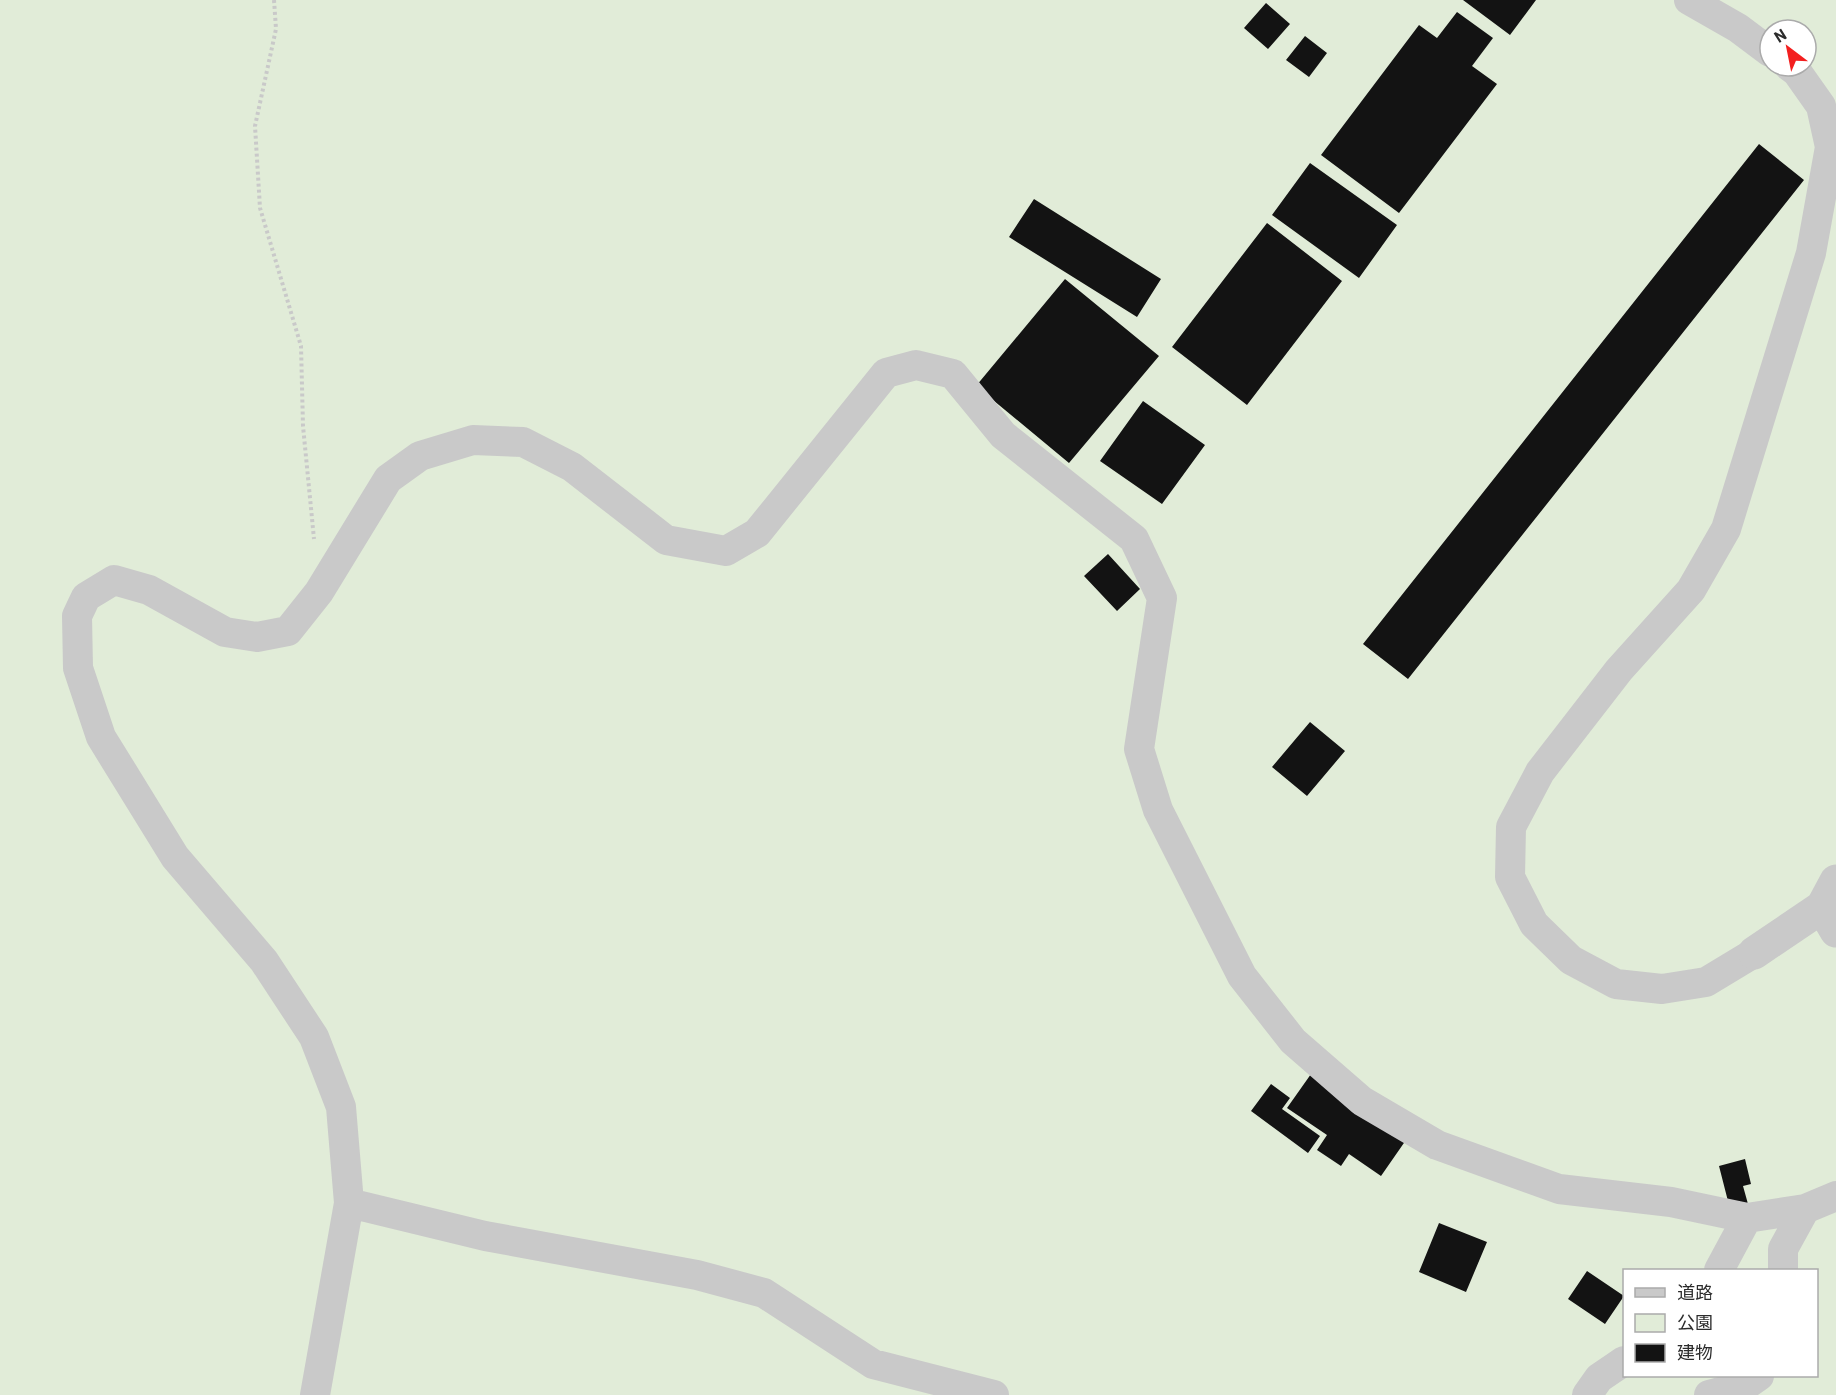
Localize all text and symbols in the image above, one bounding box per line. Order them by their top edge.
north arrow [1758,18,1818,78]
text: N [1770,24,1789,46]
legend [1623,1269,1818,1377]
text: 道路 [1677,1281,1713,1303]
text: 公園 [1677,1311,1713,1333]
text: 建物 [1677,1341,1713,1363]

